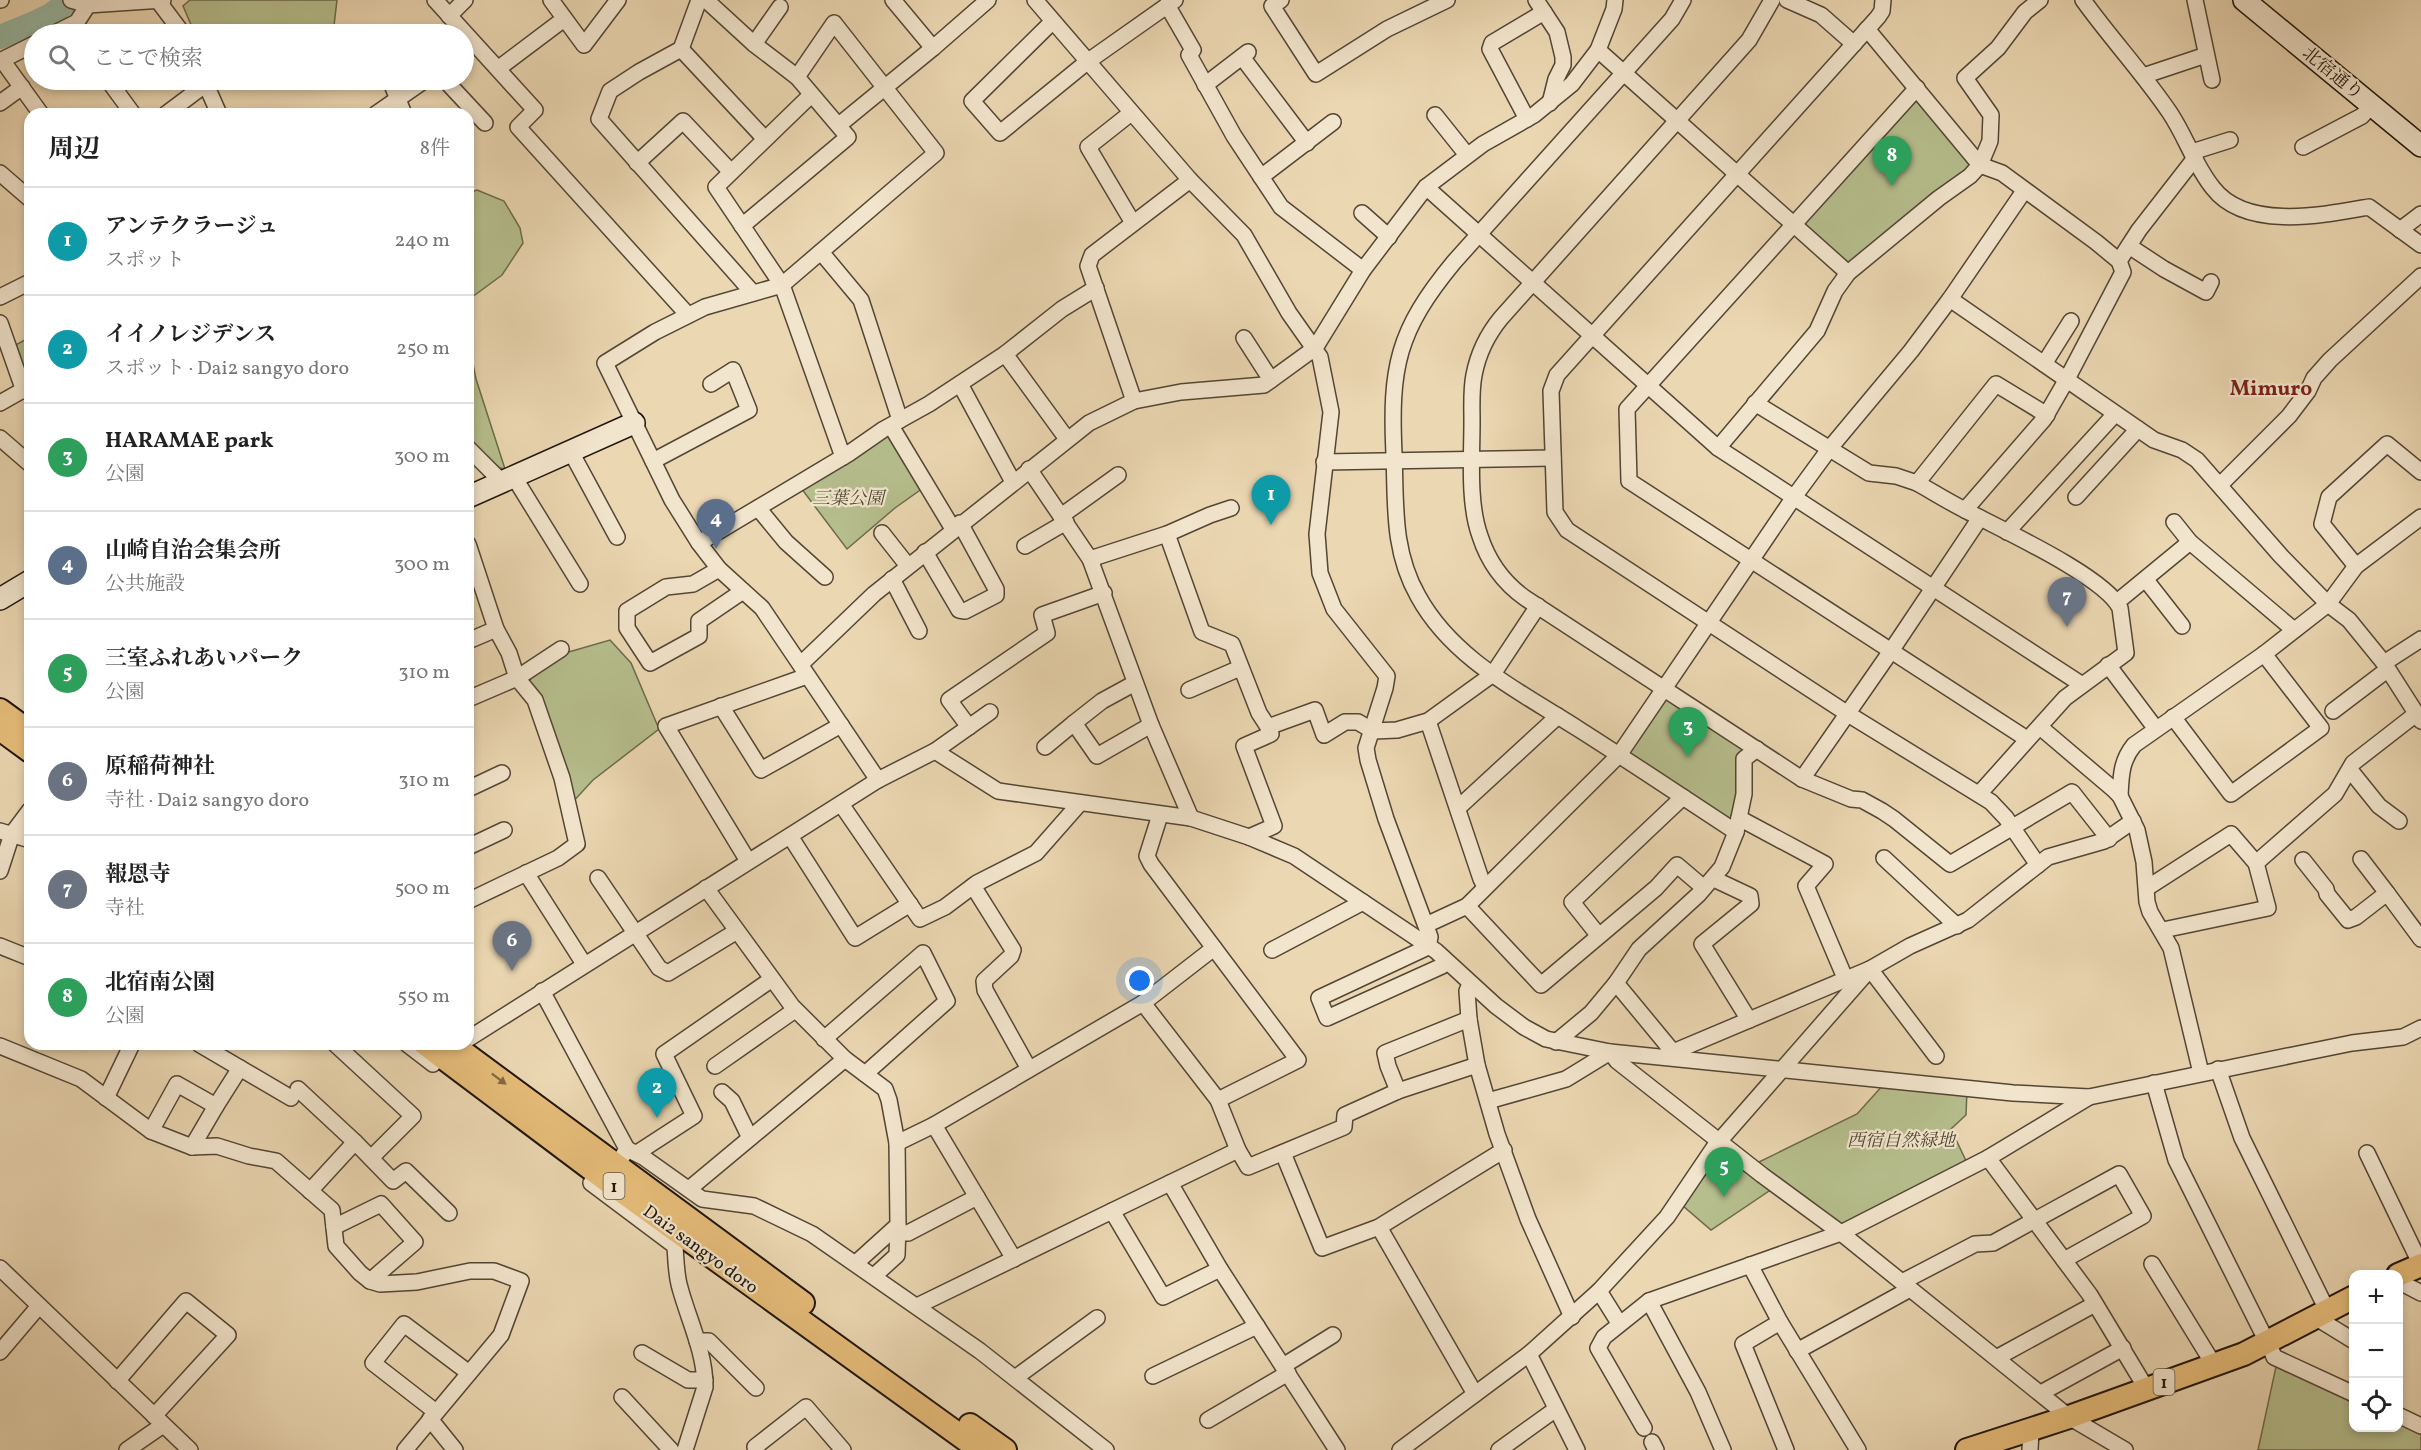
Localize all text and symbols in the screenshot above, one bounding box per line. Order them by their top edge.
search box [24,24,474,90]
icon: search [45,41,78,74]
street label: 北宿通り [2296,42,2368,107]
text: ここで検索 [93,44,203,75]
text: 周辺 [48,132,100,168]
text: 8件 [420,135,450,163]
pin: 8 [1872,136,1912,186]
text: アンテクラージュ [105,212,278,243]
text: 1 [63,227,72,255]
text: 240 m [395,227,450,255]
text: スポット [105,247,185,275]
text: イイノレジデンス [105,320,276,351]
text: 2 [62,335,73,363]
text: 250 m [396,335,450,363]
text: スポット · Dai2 sangyo doro [105,355,349,383]
district label: Mimuro [2230,375,2312,404]
text: HARAMAE park [105,426,274,457]
text: 3 [62,443,73,471]
text: 300 m [394,443,450,471]
text: 公園 [105,461,145,489]
pin: 1 [1252,476,1290,525]
park label: 三葉公園 [812,487,887,512]
pin: 4 [696,500,736,549]
text: 山崎自治会集会所 [105,536,281,567]
text: 4 [61,551,74,579]
text: 300 m [394,551,450,579]
text: 公共施設 [105,571,185,599]
pin: 7 [2048,578,2086,627]
text: 三室ふれあいパーク [105,644,303,675]
text: 5 [63,659,72,687]
text: 310 m [398,659,450,687]
text: 公園 [105,679,145,707]
pin: 3 [1668,708,1708,757]
text: 原稲荷神社 [105,752,215,783]
text: 6 [62,767,73,795]
text: 310 m [398,767,450,795]
text: 寺社 · Dai2 sangyo doro [105,787,309,815]
text: 報恩寺 [105,860,171,891]
text: 7 [63,875,72,903]
text: 500 m [395,875,450,903]
text: 寺社 [105,895,145,923]
pin: 6 [492,922,532,971]
your location [1125,966,1154,995]
text: 北宿南公園 [105,968,215,999]
text: 8 [62,983,73,1011]
text: 550 m [397,983,450,1011]
text: 公園 [105,1003,145,1031]
pin: 2 [638,1068,676,1118]
one-way arrow [490,1073,506,1085]
park label: 西宿自然緑地 [1847,1129,1957,1154]
pin: 5 [1704,1148,1744,1197]
road number: 1 [604,1173,624,1199]
street label: Dai2 sangyo doro [637,1200,763,1301]
map controls [2349,1270,2403,1432]
button: + [2349,1270,2403,1324]
button: − [2349,1324,2403,1378]
road number: 1 [2154,1369,2174,1395]
button: locate [2349,1378,2403,1432]

